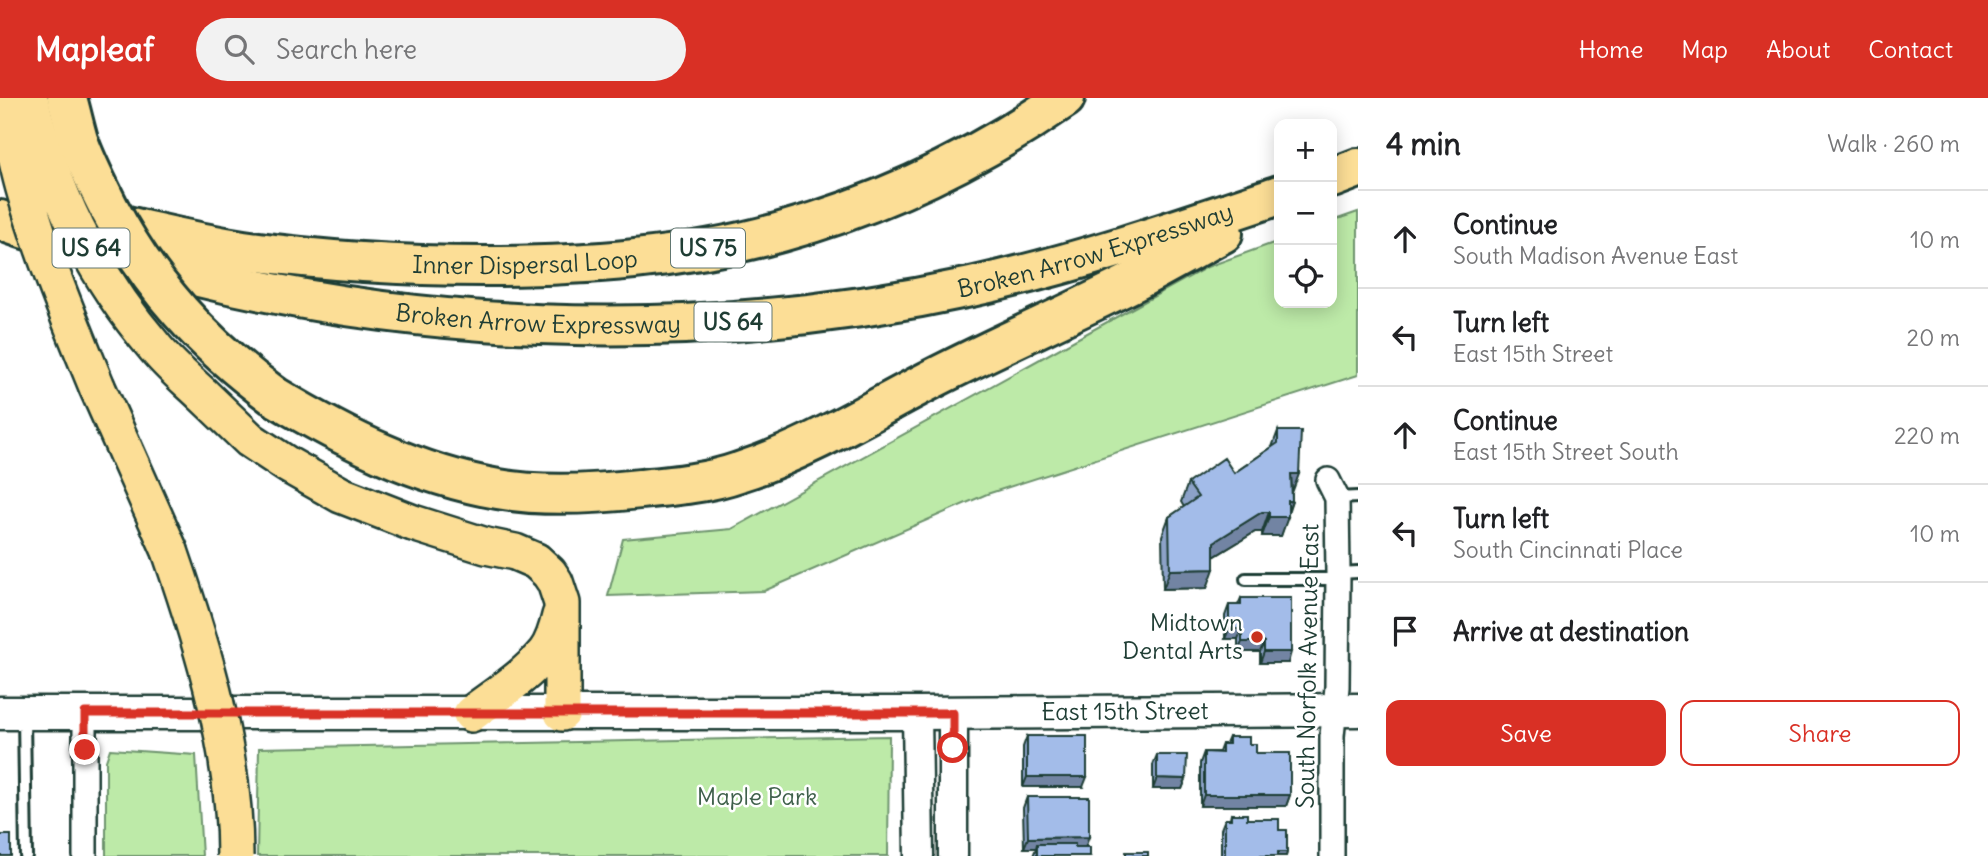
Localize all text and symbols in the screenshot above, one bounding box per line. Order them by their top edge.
search box [196,18,686,81]
text: Mapleaf [35,28,154,70]
icon: search [220,30,258,68]
text: Search here [276,33,417,66]
text: Home [1579,34,1643,64]
text: Map [1681,34,1728,64]
text: About [1766,34,1830,64]
text: Contact [1868,34,1953,64]
map controls [1274,119,1337,308]
button: + [1274,119,1337,182]
text: 4 min [1386,125,1461,163]
text: Walk · 260 m [1827,129,1960,158]
button: − [1274,182,1337,245]
street label: Broken Arrow Expressway [954,196,1237,304]
text: Continue [1453,208,1558,241]
icon: ahead [1386,220,1424,258]
text: 10 m [1910,225,1960,254]
road number: US 64 [52,228,130,267]
road number: US 75 [671,228,745,267]
text: South Madison Avenue East [1453,241,1738,270]
street label: Inner Dispersal Loop [412,243,639,280]
button: locate [1274,245,1337,308]
street label: Broken Arrow Expressway [394,297,681,339]
road number: US 64 [694,302,772,342]
text: Turn left [1453,306,1549,339]
icon: left [1386,318,1424,356]
text: 20 m [1907,323,1960,352]
text: East 15th Street [1453,339,1613,368]
text: Continue [1453,404,1558,437]
icon: ahead [1386,416,1424,454]
text: 220 m [1894,421,1960,450]
text: East 15th Street South [1453,437,1679,466]
text: Turn left [1453,502,1549,535]
icon: left [1386,514,1424,552]
text: 10 m [1910,519,1960,548]
street label: South Norfolk Avenue East [1290,523,1324,809]
text: South Cincinnati Place [1453,535,1683,564]
place label: Midtown Dental Arts [1122,607,1243,665]
icon: arrive [1386,612,1424,650]
text: Arrive at destination [1453,615,1689,648]
marker: Midtown Dental Arts [1249,629,1265,645]
street label: East 15th Street [1041,695,1209,726]
button: Save [1386,700,1666,766]
button: Share [1680,700,1960,766]
route start [937,732,968,763]
route end [69,734,100,765]
park label: Maple Park [697,781,817,811]

